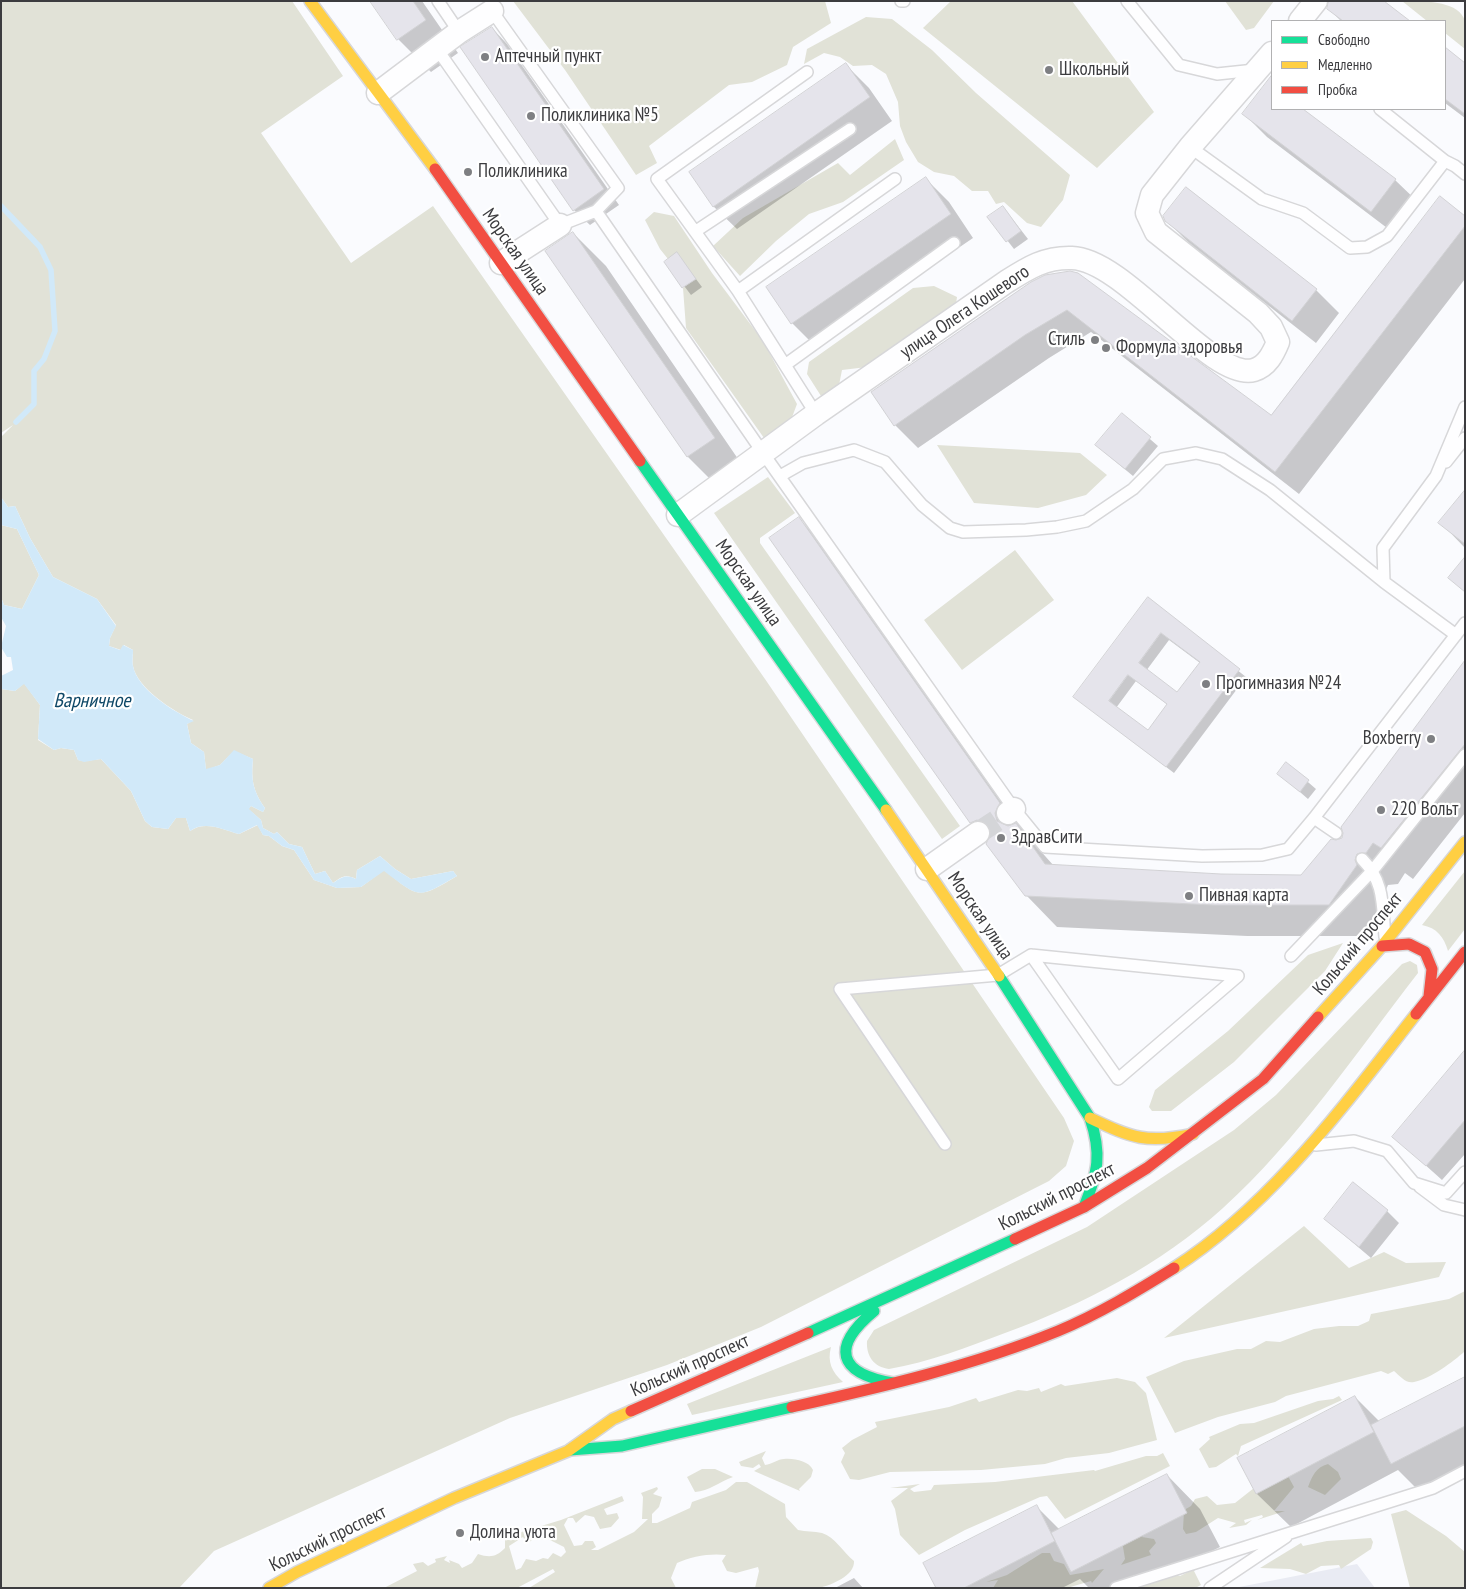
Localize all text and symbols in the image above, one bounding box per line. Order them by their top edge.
legend [1271,20,1446,110]
text: Свободно [1318,30,1370,49]
place label: Аптечный пункт [495,46,601,68]
marker: Аптечный пункт [479,51,491,63]
text: Медленно [1318,55,1372,74]
place label: Школьный [1059,59,1129,81]
marker: Школьный [1043,64,1055,76]
text: Пробка [1318,80,1357,99]
place label: Поликлиника №5 [541,105,659,127]
marker: Поликлиника №5 [525,110,537,122]
place label: Поликлиника [478,161,568,183]
marker: Поликлиника [462,166,474,178]
street label: Морская улица [477,204,553,300]
street label: улица Олега Кошевого [896,260,1034,364]
place label: Стиль [1048,329,1085,351]
marker: Стиль [1089,334,1101,346]
place label: Формула здоровья [1116,337,1243,359]
marker: Формула здоровья [1100,342,1112,354]
street label: Морская улица [710,535,786,631]
place label: Прогимназия №24 [1216,673,1341,695]
marker: Прогимназия №24 [1200,678,1212,690]
water label: Варничное [53,689,131,713]
place label: Boxberry [1363,728,1421,750]
marker: Boxberry [1425,733,1437,745]
place label: 220 Вольт [1391,799,1458,821]
marker: 220 Вольт [1375,804,1387,816]
place label: ЗдравСити [1011,827,1083,849]
marker: ЗдравСити [995,832,1007,844]
street label: Морская улица [942,868,1018,964]
place label: Пивная карта [1199,885,1289,907]
street label: Кольский проспект [1308,888,1408,1000]
marker: Пивная карта [1183,890,1195,902]
street label: Кольский проспект [995,1158,1119,1236]
street label: Кольский проспект [627,1330,753,1402]
street label: Кольский проспект [266,1501,390,1577]
place label: Долина уюта [470,1522,556,1544]
marker: Долина уюта [454,1527,466,1539]

